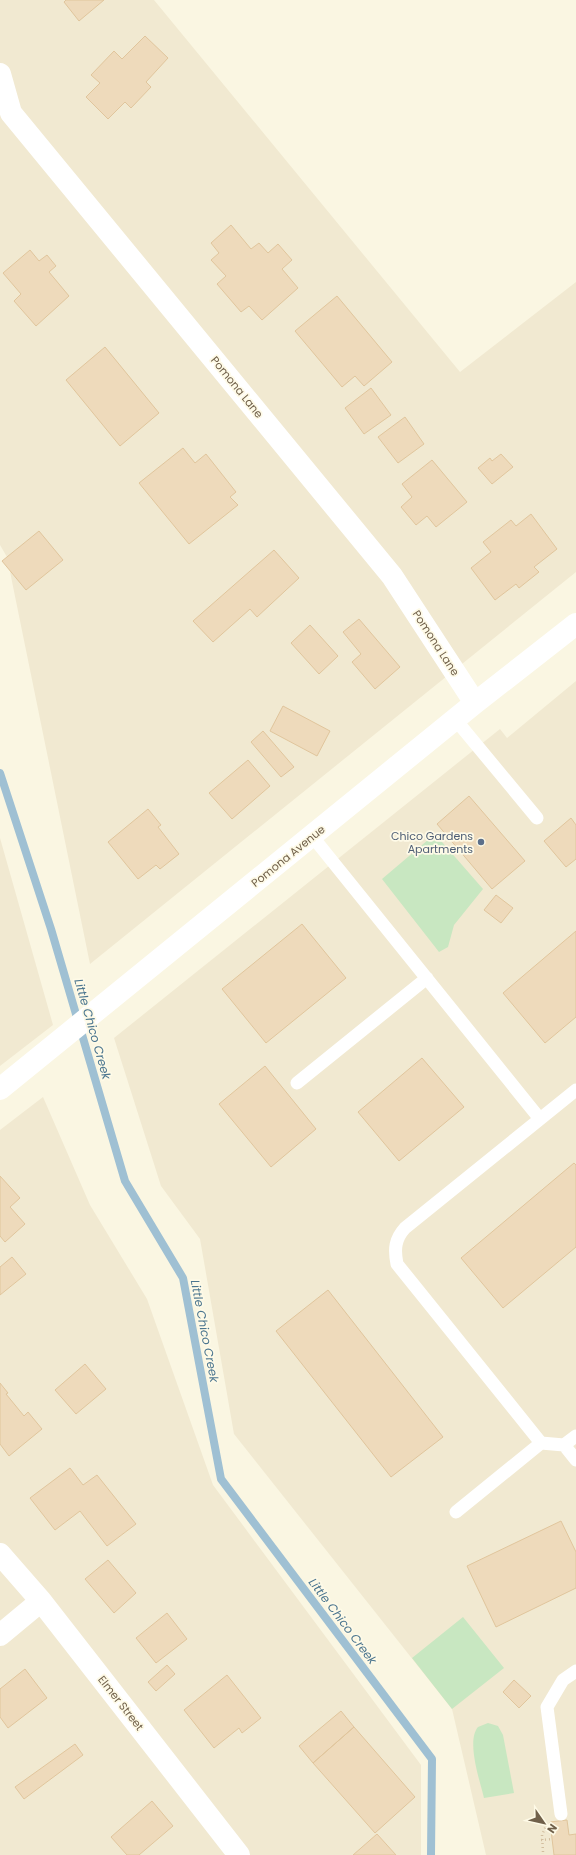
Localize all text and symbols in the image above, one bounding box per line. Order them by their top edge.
street label: Pomona Lane [207,353,267,421]
street label: Pomona Lane [409,607,463,679]
street label: Pomona Avenue [248,821,328,891]
place label: Chico Gardens Apartments [391,828,473,857]
marker: Chico Gardens Apartments [476,837,486,847]
water label: Little Chico Creek [70,977,116,1082]
water label: Little Chico Creek [187,1278,223,1385]
water label: Little Chico Creek [305,1574,382,1668]
street label: Elmer Street [94,1672,148,1734]
north arrow [524,1803,564,1843]
text: N [543,1821,561,1836]

